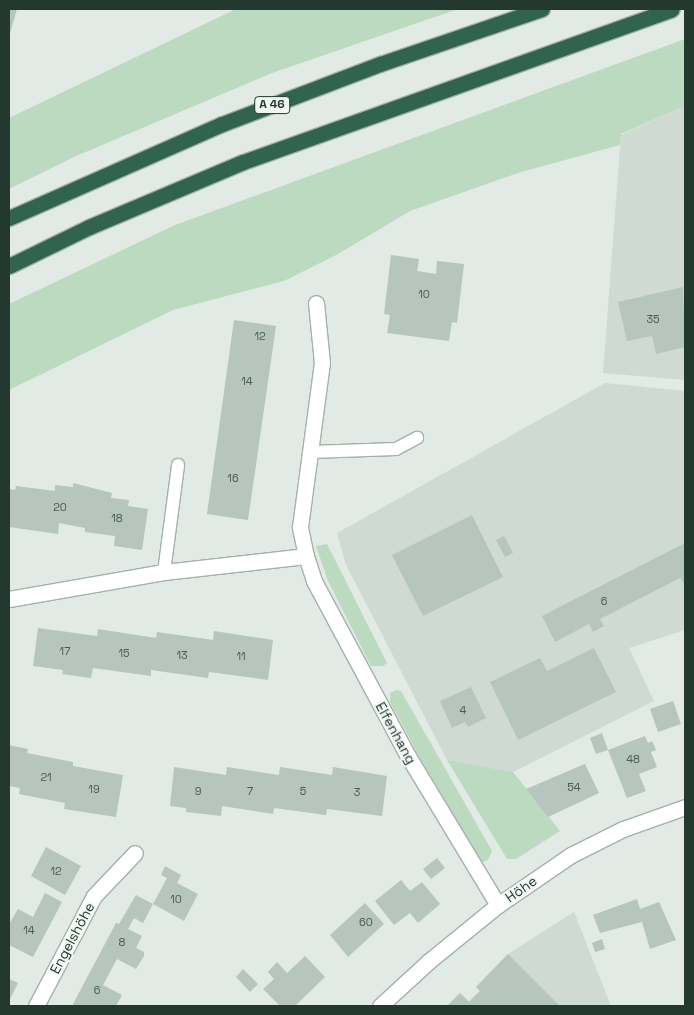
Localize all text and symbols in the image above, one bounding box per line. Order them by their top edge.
road number: A 46 [253,96,291,114]
house number: 10 [418,287,430,301]
house number: 35 [646,312,660,326]
house number: 12 [254,329,266,343]
house number: 14 [241,374,253,388]
house number: 16 [227,471,239,485]
house number: 20 [53,500,67,514]
house number: 18 [111,511,123,525]
house number: 6 [601,594,607,608]
house number: 17 [60,644,70,658]
house number: 15 [118,646,130,660]
house number: 13 [176,648,188,662]
house number: 11 [236,649,246,663]
street label: Elfenhang [372,699,420,767]
house number: 4 [460,703,466,717]
house number: 48 [626,752,640,766]
house number: 21 [40,770,52,784]
house number: 54 [567,780,581,794]
house number: 19 [88,782,100,796]
house number: 9 [195,784,201,798]
house number: 7 [247,784,253,798]
house number: 5 [300,784,306,798]
house number: 3 [354,785,360,799]
house number: 12 [50,864,62,878]
street label: Höhe [502,872,540,906]
house number: 10 [170,892,182,906]
street label: Engelshöhe [46,899,98,977]
house number: 60 [359,915,373,929]
house number: 14 [23,923,35,937]
house number: 8 [119,935,125,949]
house number: 6 [94,983,100,997]

